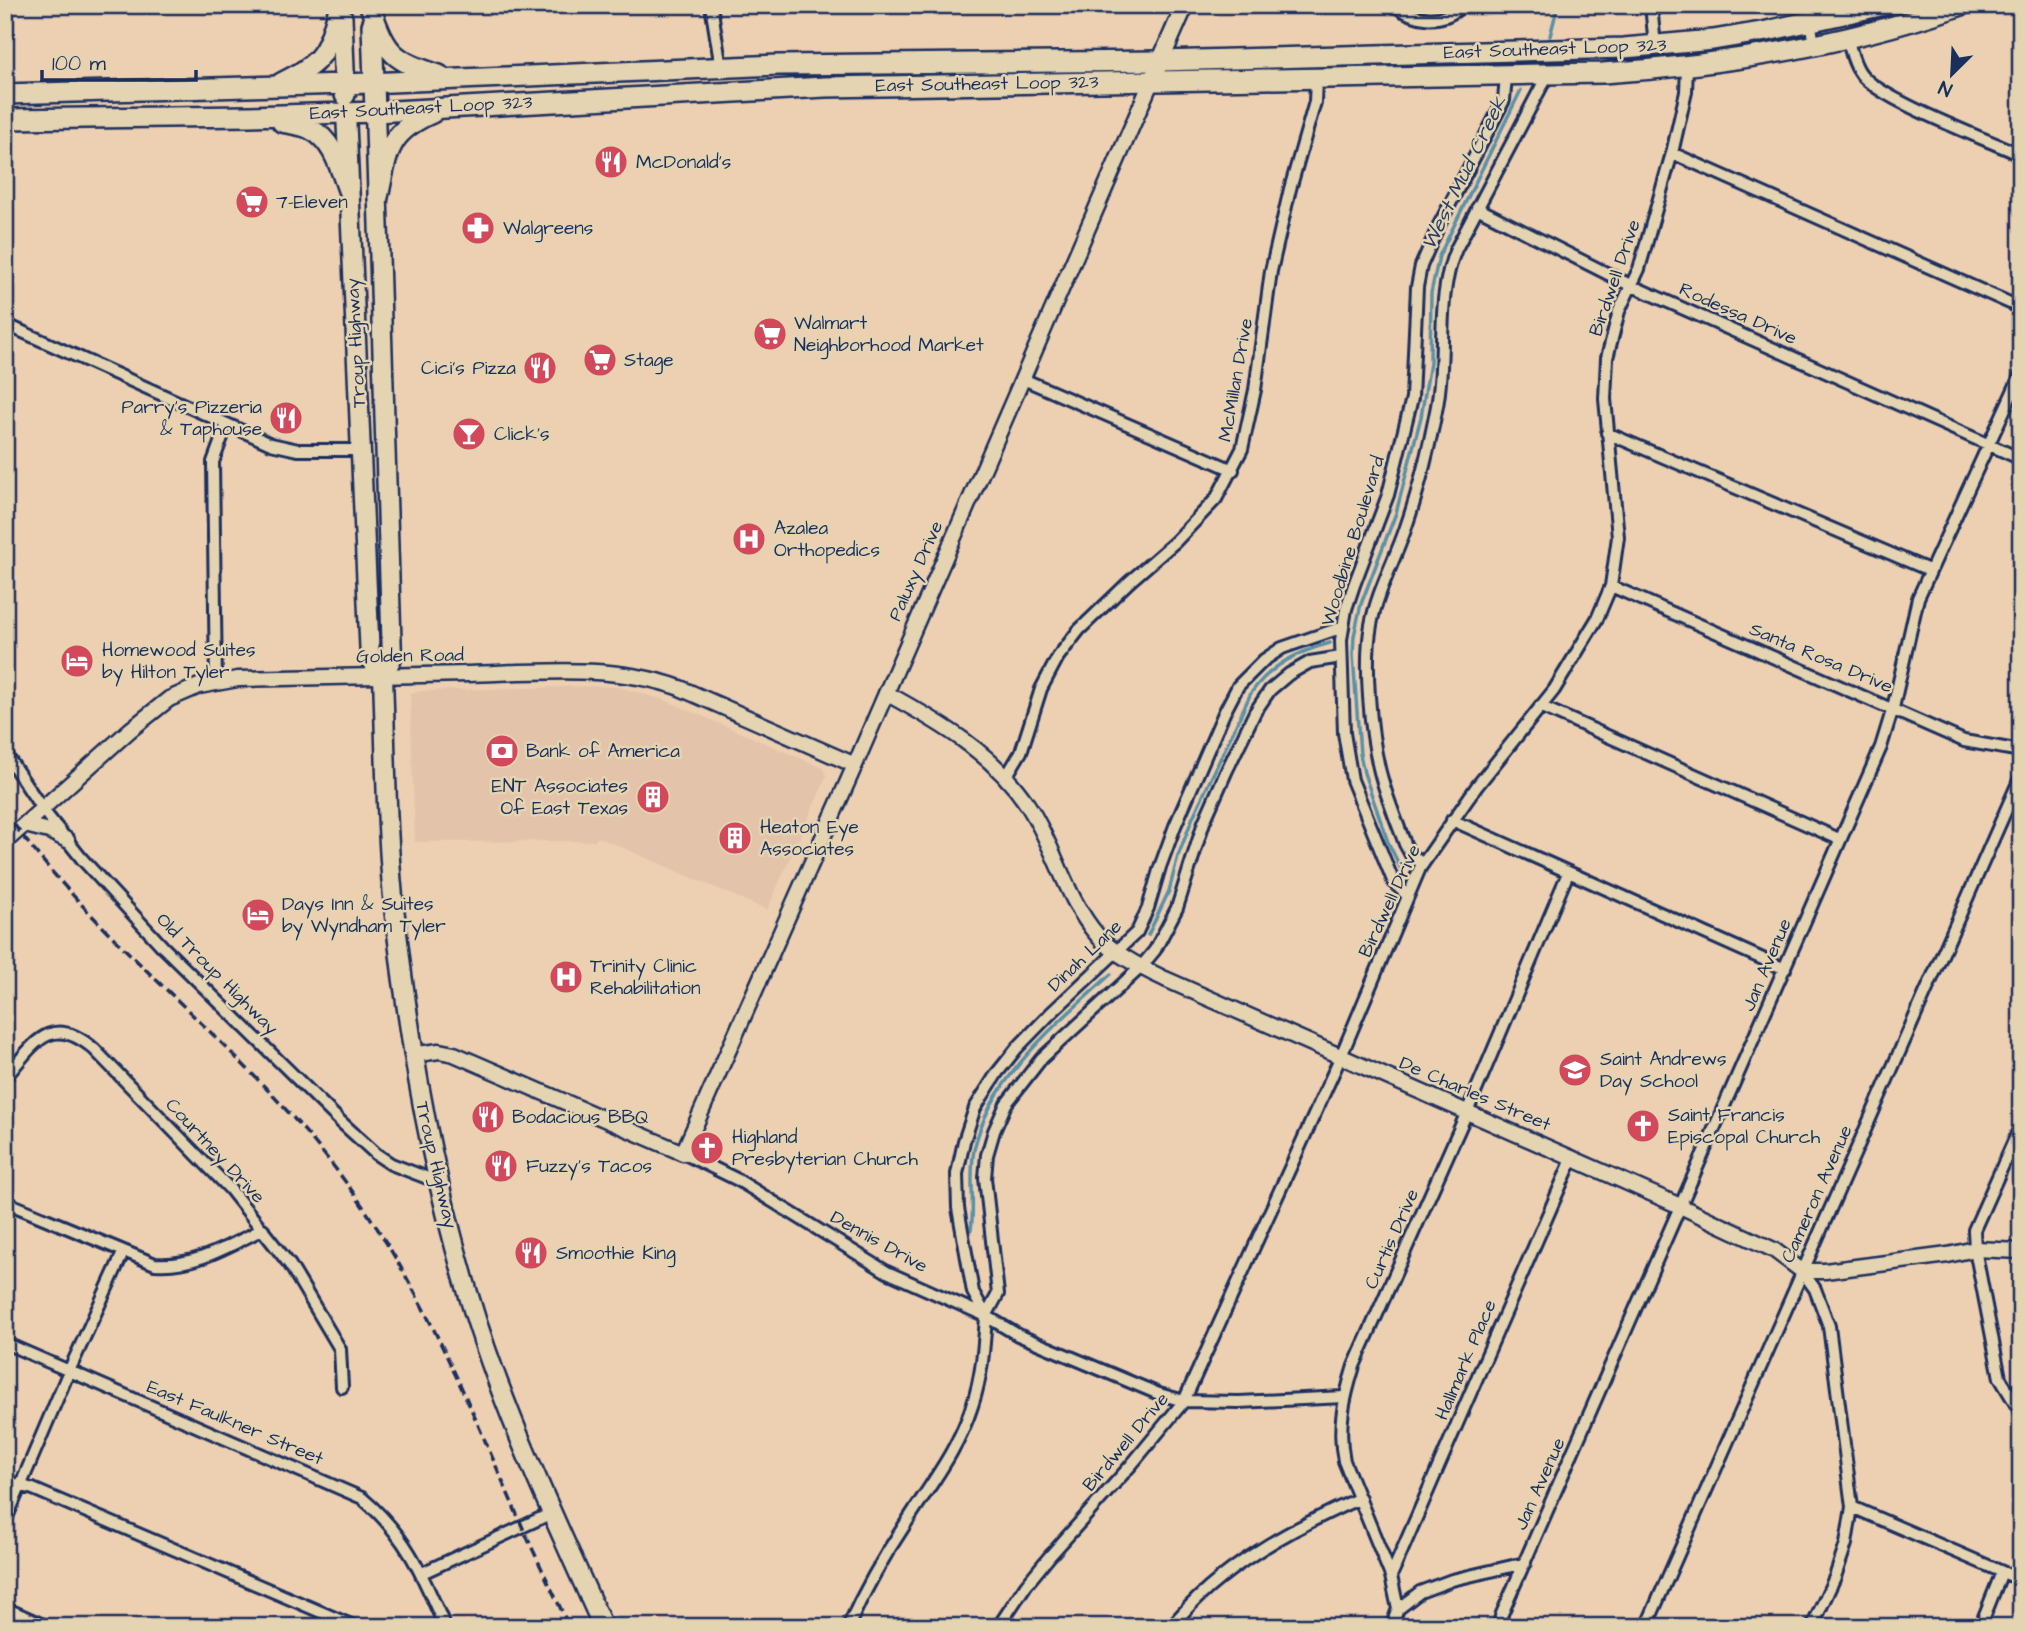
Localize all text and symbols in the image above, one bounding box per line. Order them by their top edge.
street label: East Southeast Loop 323 [1443,32,1667,66]
scale bar [42,38,196,82]
north arrow [1918,38,1988,108]
text: 100 m [52,49,107,78]
street label: East Southeast Loop 323 [875,69,1099,99]
text: N [1935,73,1957,103]
street label: East Southeast Loop 323 [309,89,533,127]
water label: West Mud Creek [1414,90,1514,255]
restaurant icon: McDonald's [592,143,630,181]
place label: McDonald's [636,149,731,176]
supermarket icon: 7-Eleven [233,183,271,221]
place label: 7-Eleven [276,189,348,216]
pharmacy icon: Walgreens [459,209,497,247]
place label: Walgreens [503,215,593,243]
street label: Birdwell Drive [1582,216,1648,340]
street label: Rodessa Drive [1675,276,1801,352]
street label: Troup Highway [339,277,374,409]
place label: Walmart Neighborhood Market [794,310,984,360]
supermarket icon: Walmart Neighborhood Market [751,315,789,353]
street label: McMillan Drive [1212,316,1260,444]
supermarket icon: Stage [581,341,619,379]
place label: Stage [624,347,674,375]
restaurant icon: Cici's Pizza [521,349,559,387]
place label: Cici's Pizza [421,355,516,382]
place label: Parry's Pizzeria & Taphouse [121,394,262,443]
restaurant icon: Parry's Pizzeria & Taphouse [267,399,305,437]
bar icon: Click's [450,415,488,453]
place label: Click's [494,421,550,448]
street label: Woodbine Boulevard [1314,452,1392,629]
place label: Azalea Orthopedics [774,515,880,564]
street label: Paluxy Drive [882,517,951,626]
hospital icon: Azalea Orthopedics [730,520,768,558]
street label: Santa Rosa Drive [1745,616,1897,700]
place label: Homewood Suites by Hilton Tyler [102,637,256,687]
hotel icon: Homewood Suites by Hilton Tyler [58,642,96,680]
street label: Golden Road [356,642,464,670]
bank icon: Bank of America [483,732,521,770]
place label: Bank of America [526,738,680,765]
place label: ENT Associates Of East Texas [491,773,628,822]
building icon: ENT Associates Of East Texas [634,778,672,816]
place label: Heaton Eye Associates [760,814,859,863]
building icon: Heaton Eye Associates [716,819,754,857]
street label: Birdwell Drive [1352,840,1428,962]
place label: Days Inn & Suites by Wyndham Tyler [282,891,446,941]
hotel icon: Days Inn & Suites by Wyndham Tyler [239,896,277,934]
street label: Old Troup Highway [149,907,285,1042]
street label: Dinah Lane [1042,914,1128,998]
street label: Jan Avenue [1735,914,1799,1016]
place label: Trinity Clinic Rehabilitation [590,953,700,1002]
hospital icon: Trinity Clinic Rehabilitation [547,958,585,996]
place label: Saint Andrews Day School [1600,1046,1727,1096]
street label: De Charles Street [1395,1050,1555,1138]
school or university icon: Saint Andrews Day School [1556,1051,1594,1089]
street label: Courtney Drive [158,1092,271,1210]
restaurant icon: Bodacious BBQ [469,1098,507,1136]
street label: Troup Highway [407,1099,464,1232]
place label: Saint Francis Episcopal Church [1668,1102,1821,1151]
place label: Bodacious BBQ [512,1104,649,1131]
church icon: Saint Francis Episcopal Church [1624,1107,1662,1145]
street label: Cameron Avenue [1775,1121,1859,1267]
place label: Highland Presbyterian Church [732,1124,919,1174]
church icon: Highland Presbyterian Church [688,1129,726,1167]
restaurant icon: Fuzzy's Tacos [482,1147,520,1185]
place label: Fuzzy's Tacos [526,1153,652,1181]
street label: Curtis Drive [1358,1185,1426,1293]
street label: Dennis Drive [825,1204,933,1280]
restaurant icon: Smoothie King [512,1234,550,1272]
place label: Smoothie King [556,1240,676,1268]
street label: Hallmark Place [1428,1296,1504,1424]
street label: East Faulkner Street [143,1374,328,1473]
street label: Birdwell Drive [1077,1387,1175,1497]
street label: Jan Avenue [1508,1433,1572,1535]

